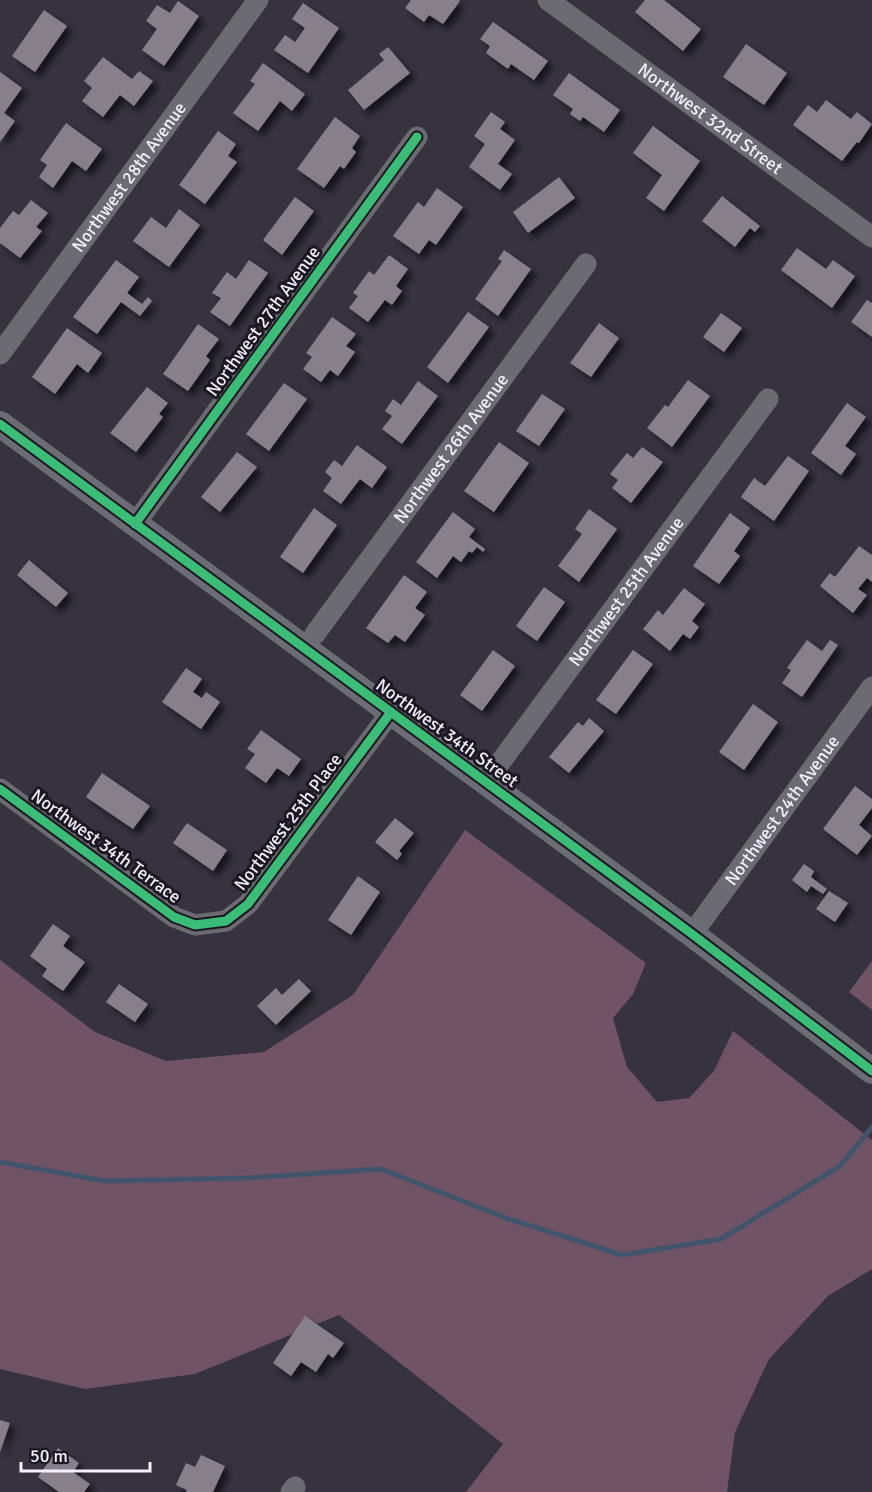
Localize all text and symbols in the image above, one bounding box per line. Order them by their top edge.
street label: Northwest 32nd Street [633,58,787,179]
street label: Northwest 28th Avenue [67,98,191,256]
street label: Northwest 27th Avenue [201,242,325,400]
street label: Northwest 26th Avenue [389,369,513,528]
street label: Northwest 25th Avenue [564,512,689,671]
street label: Northwest 34th Street [371,674,523,792]
street label: Northwest 24th Avenue [720,731,844,890]
street label: Northwest 25th Place [229,749,347,895]
street label: Northwest 34th Terrace [27,784,185,908]
scale bar [21,1435,150,1473]
text: 50 m [30,1445,68,1467]

